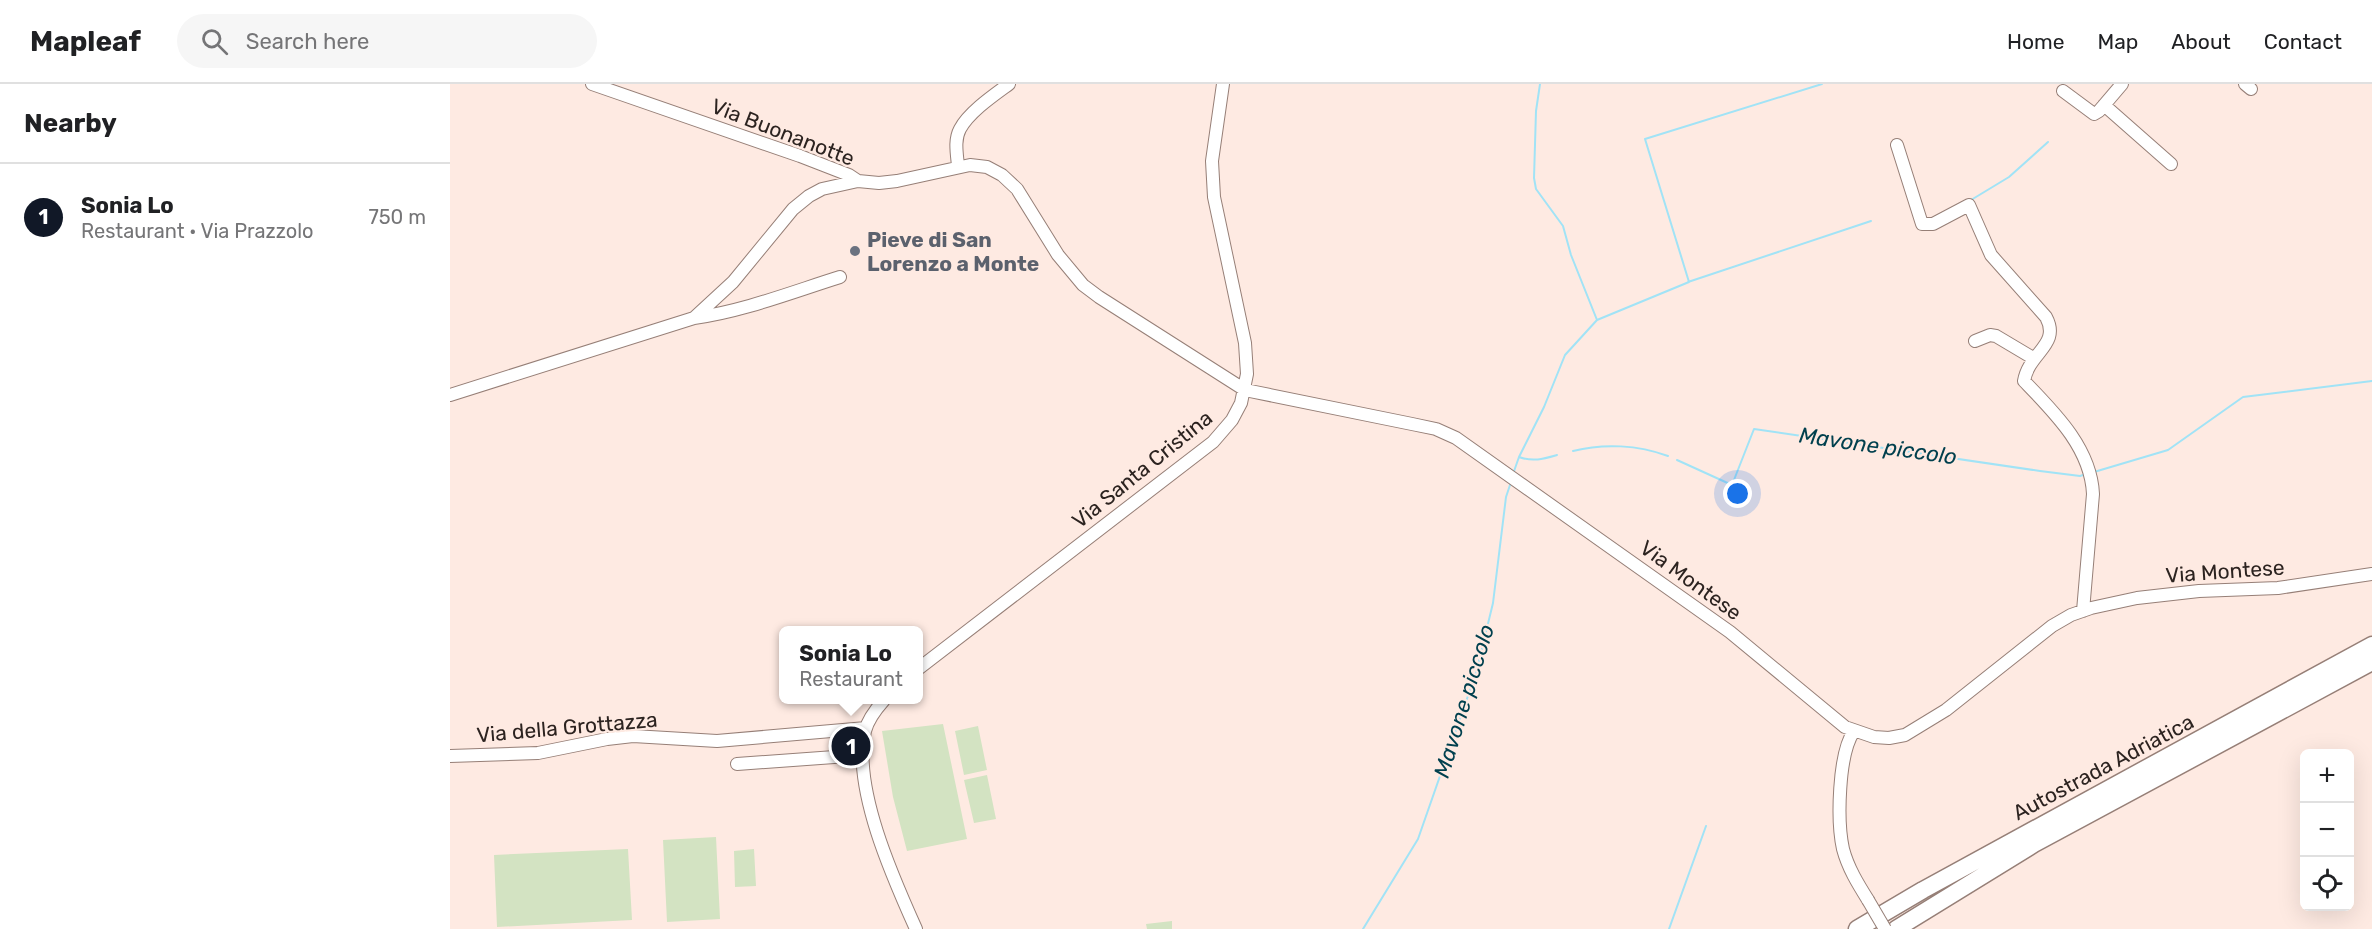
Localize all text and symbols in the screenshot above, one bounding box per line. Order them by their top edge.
search box [177,14,597,68]
text: Mapleaf [30,25,141,58]
icon: search [198,25,231,58]
text: Search here [246,28,369,55]
text: Home [2007,29,2064,54]
text: Map [2097,29,2138,54]
text: About [2171,29,2231,54]
text: Contact [2264,29,2342,54]
street label: Via Buonanotte [708,93,858,171]
text: Nearby [24,108,117,139]
text: Sonia Lo [81,192,174,219]
text: 1 [39,205,48,229]
text: 750 m [368,205,426,229]
text: Restaurant · Via Prazzolo [81,219,314,243]
place label: Pieve di San Lorenzo a Monte [867,227,1039,276]
marker: Pieve di San Lorenzo a Monte [848,244,862,258]
street label: Via Santa Cristina [1067,405,1217,533]
water label: Mavone piccolo [1797,422,1959,470]
your location [1723,479,1752,508]
street label: Via Montese [1635,535,1747,625]
street label: Via Montese [2165,554,2285,588]
water label: Mavone piccolo [1428,621,1500,781]
popup [779,626,923,704]
text: Sonia Lo [799,640,892,667]
text: Restaurant [799,667,903,691]
street label: Via della Grottazza [475,707,659,747]
street label: Autostrada Adriatica [2008,709,2198,825]
pin: 1 [832,724,870,768]
map controls [2300,749,2354,911]
button: + [2300,749,2354,803]
button: − [2300,803,2354,857]
button: locate [2300,857,2354,911]

